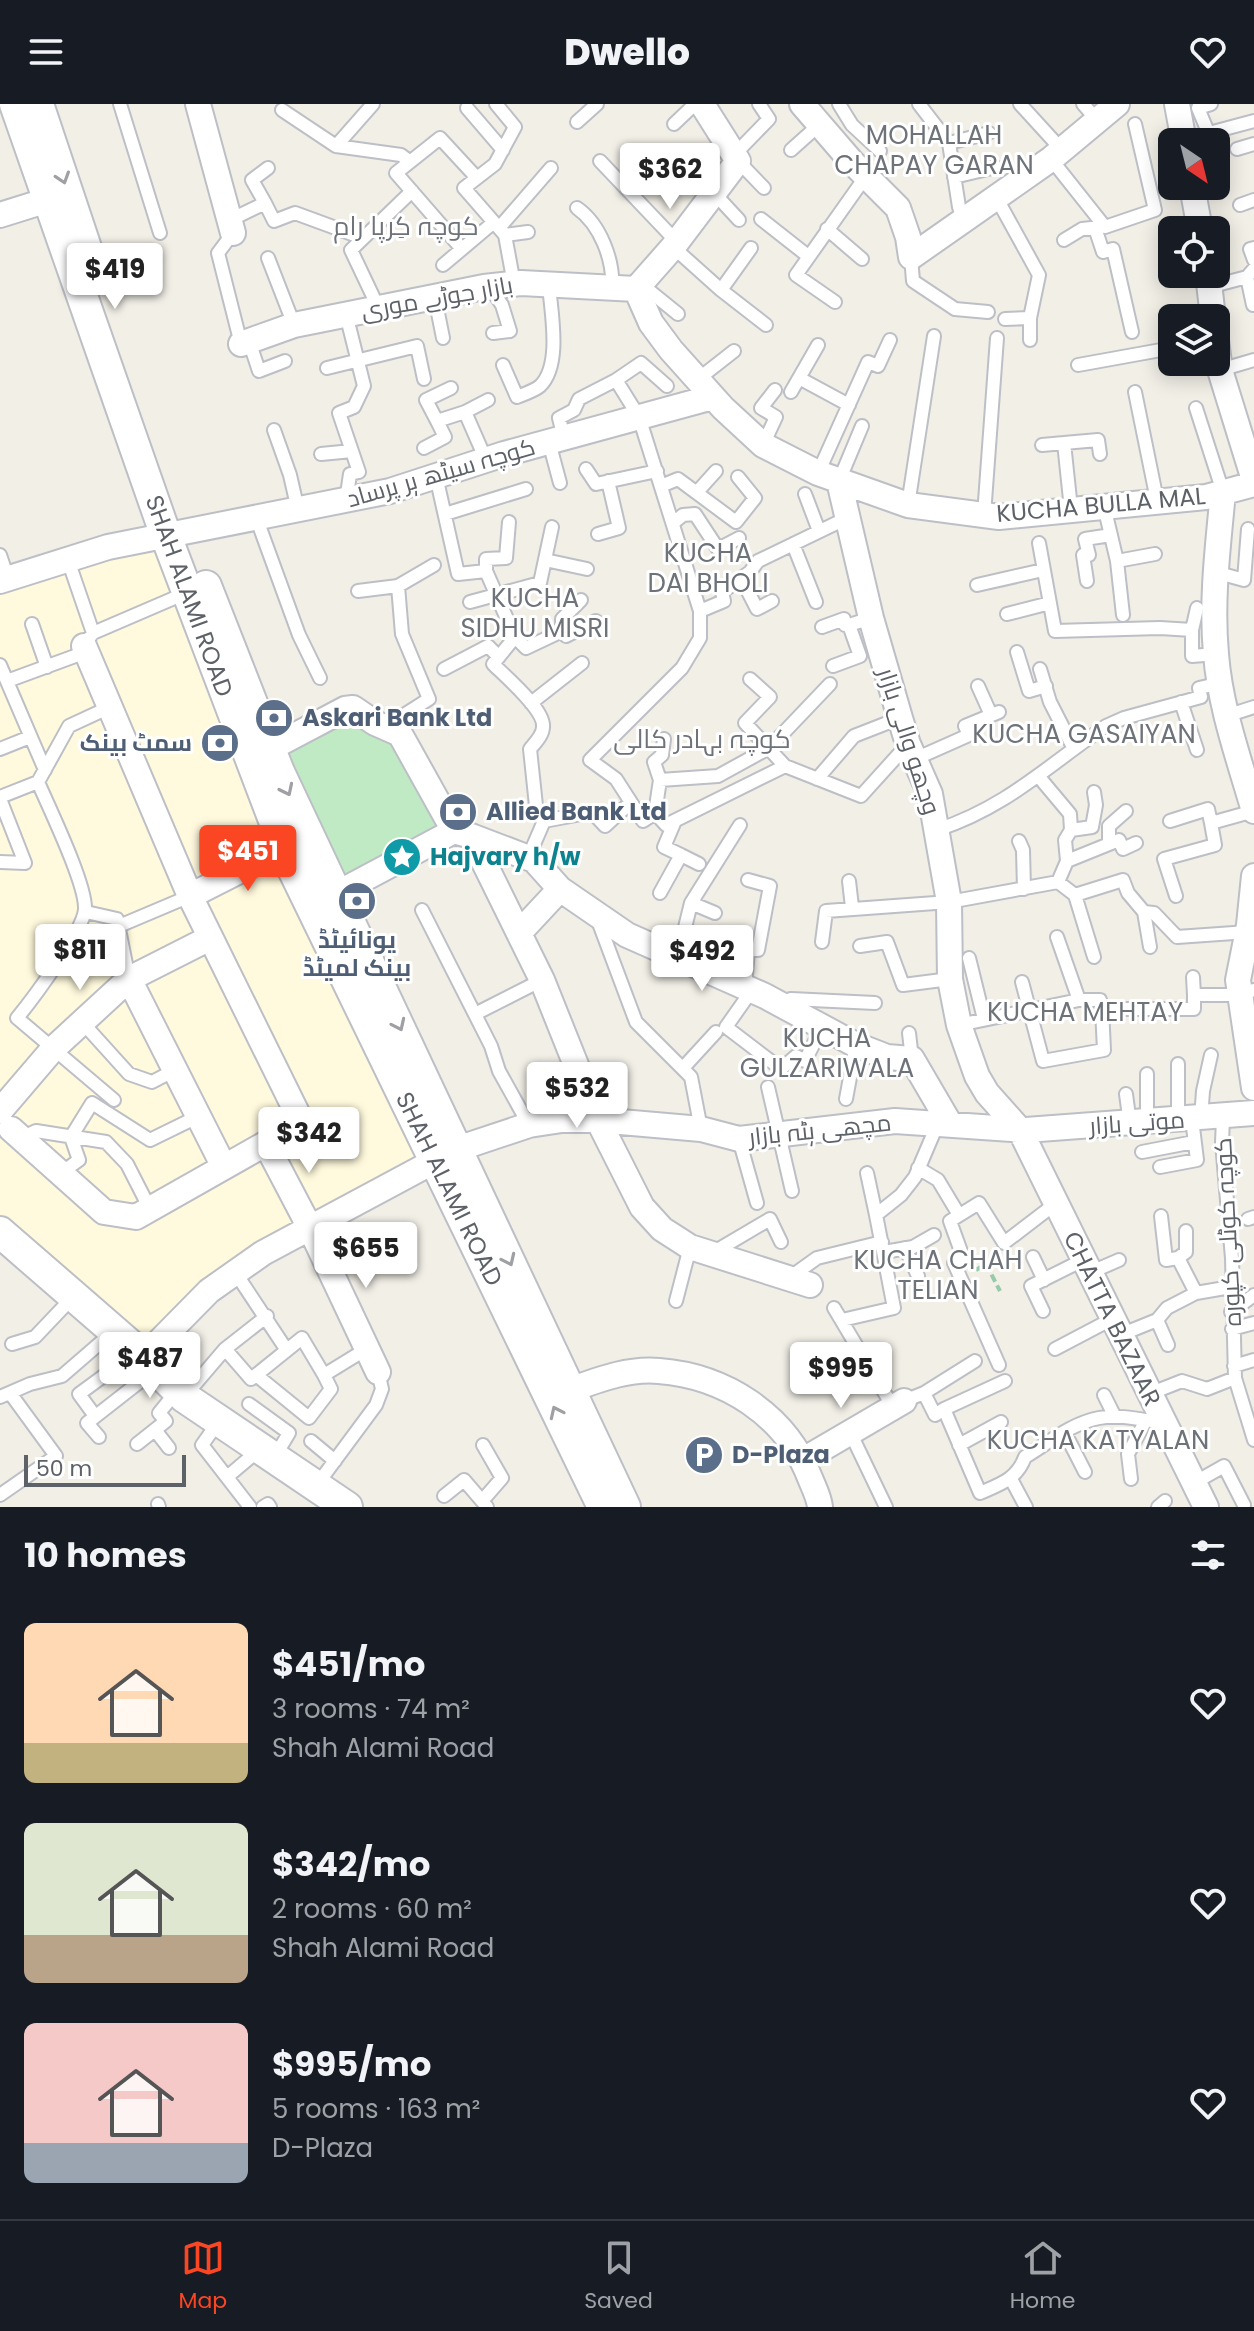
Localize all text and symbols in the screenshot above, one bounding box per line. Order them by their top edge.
text: Dwello [564,27,690,78]
icon: menu [24,30,68,74]
icon: heart [1186,30,1230,74]
district label: MOHALLAH CHAPAY GARAN [834,117,1034,183]
north arrow [1158,128,1230,200]
map controls [1158,128,1230,376]
pin: $362 [623,143,717,211]
text: $362 [638,151,702,187]
one-way arrow [54,171,70,184]
district label: کوچہ کِرپا رام [333,208,479,244]
button: locate [1158,216,1230,288]
pin: $419 [68,243,162,311]
text: $419 [85,251,145,287]
street label: بازار جوڑے موری [358,268,515,327]
button: layers [1158,304,1230,376]
street label: کوچہ سیٹھ ہر پرساد [343,430,539,515]
street label: KUCHA BULLA MAL [995,479,1207,530]
street label: SHAH ALAMI ROAD [138,490,241,701]
district label: KUCHA DAI BHOLI [647,535,769,601]
district label: KUCHA SIDHU MISRI [461,580,609,646]
street label: وچھو والی بازار [870,661,949,819]
bank icon: Askari Bank Ltd [253,697,295,739]
place label: Askari Bank Ltd [302,701,492,734]
district label: KUCHA GASAIYAN [972,716,1196,752]
district label: کوچہ بہادر کالی [613,721,791,757]
bank icon: سمٹ بینک [199,722,241,764]
place label: سمٹ بینک [80,726,192,759]
one-way arrow [278,781,293,796]
bank icon: Allied Bank Ltd [437,791,479,833]
place label: Allied Bank Ltd [486,795,667,828]
pin: $451 [201,825,295,893]
text: $451 [217,833,279,869]
place icon: Hajvary h/w [381,836,423,878]
place label: Hajvary h/w [430,840,581,873]
bank icon: یونائیٹڈ بینک لمیٹڈ [336,880,378,922]
place label: یونائیٹڈ بینک لمیٹڈ [303,923,411,984]
pin: $811 [33,924,127,992]
pin: $492 [655,925,749,993]
text: $811 [53,932,107,968]
text: $492 [669,933,735,969]
district label: KUCHA MEHTAY [987,994,1183,1030]
one-way arrow [389,1016,405,1031]
district label: KUCHA GULZARIWALA [740,1020,914,1086]
pin: $532 [530,1062,624,1130]
text: $532 [545,1070,609,1106]
street label: SHAH ALAMI ROAD [388,1086,511,1291]
street label: موتی بازار [1086,1103,1186,1142]
street label: مچھی ہٹہ بازار [745,1106,893,1154]
pin: $342 [262,1107,356,1175]
text: $342 [276,1115,342,1151]
street label: کوچہ کوٹلی کپورہ [1206,1137,1249,1327]
pin: $655 [319,1222,413,1290]
street label: CHATTA BAZAAR [1056,1226,1169,1412]
text: $655 [332,1230,400,1266]
district label: KUCHA CHAH TELIAN [853,1242,1023,1308]
one-way arrow [499,1252,515,1267]
pin: $487 [103,1332,197,1400]
text: $487 [117,1340,183,1376]
pin: $995 [794,1342,888,1410]
text: $995 [808,1350,874,1386]
one-way arrow [550,1406,566,1421]
district label: KUCHA KATYALAN [987,1422,1209,1458]
parking icon: D-Plaza [683,1434,725,1476]
place label: D-Plaza [732,1438,830,1471]
scale bar [24,1451,186,1487]
text: 50 m [36,1453,92,1484]
text: 10 homes [24,1531,187,1579]
icon: filters [1186,1533,1230,1577]
text: $451/mo [272,1640,425,1688]
icon: home [88,1655,184,1751]
icon: heart [1186,1681,1230,1725]
text: 3 rooms · 74 m² [272,1691,470,1727]
text: Shah Alami Road [272,1730,494,1766]
text: $342/mo [272,1840,430,1888]
icon: home [88,1855,184,1951]
icon: heart [1186,1881,1230,1925]
text: 2 rooms · 60 m² [272,1891,472,1927]
text: Shah Alami Road [272,1930,494,1966]
text: $995/mo [272,2040,431,2088]
icon: home [88,2055,184,2151]
icon: heart [1186,2081,1230,2125]
text: 5 rooms · 163 m² [272,2091,480,2127]
text: D-Plaza [272,2130,373,2166]
tab: Map [179,2236,227,2317]
tab: Saved [584,2236,653,2317]
tab: Home [1010,2236,1075,2317]

